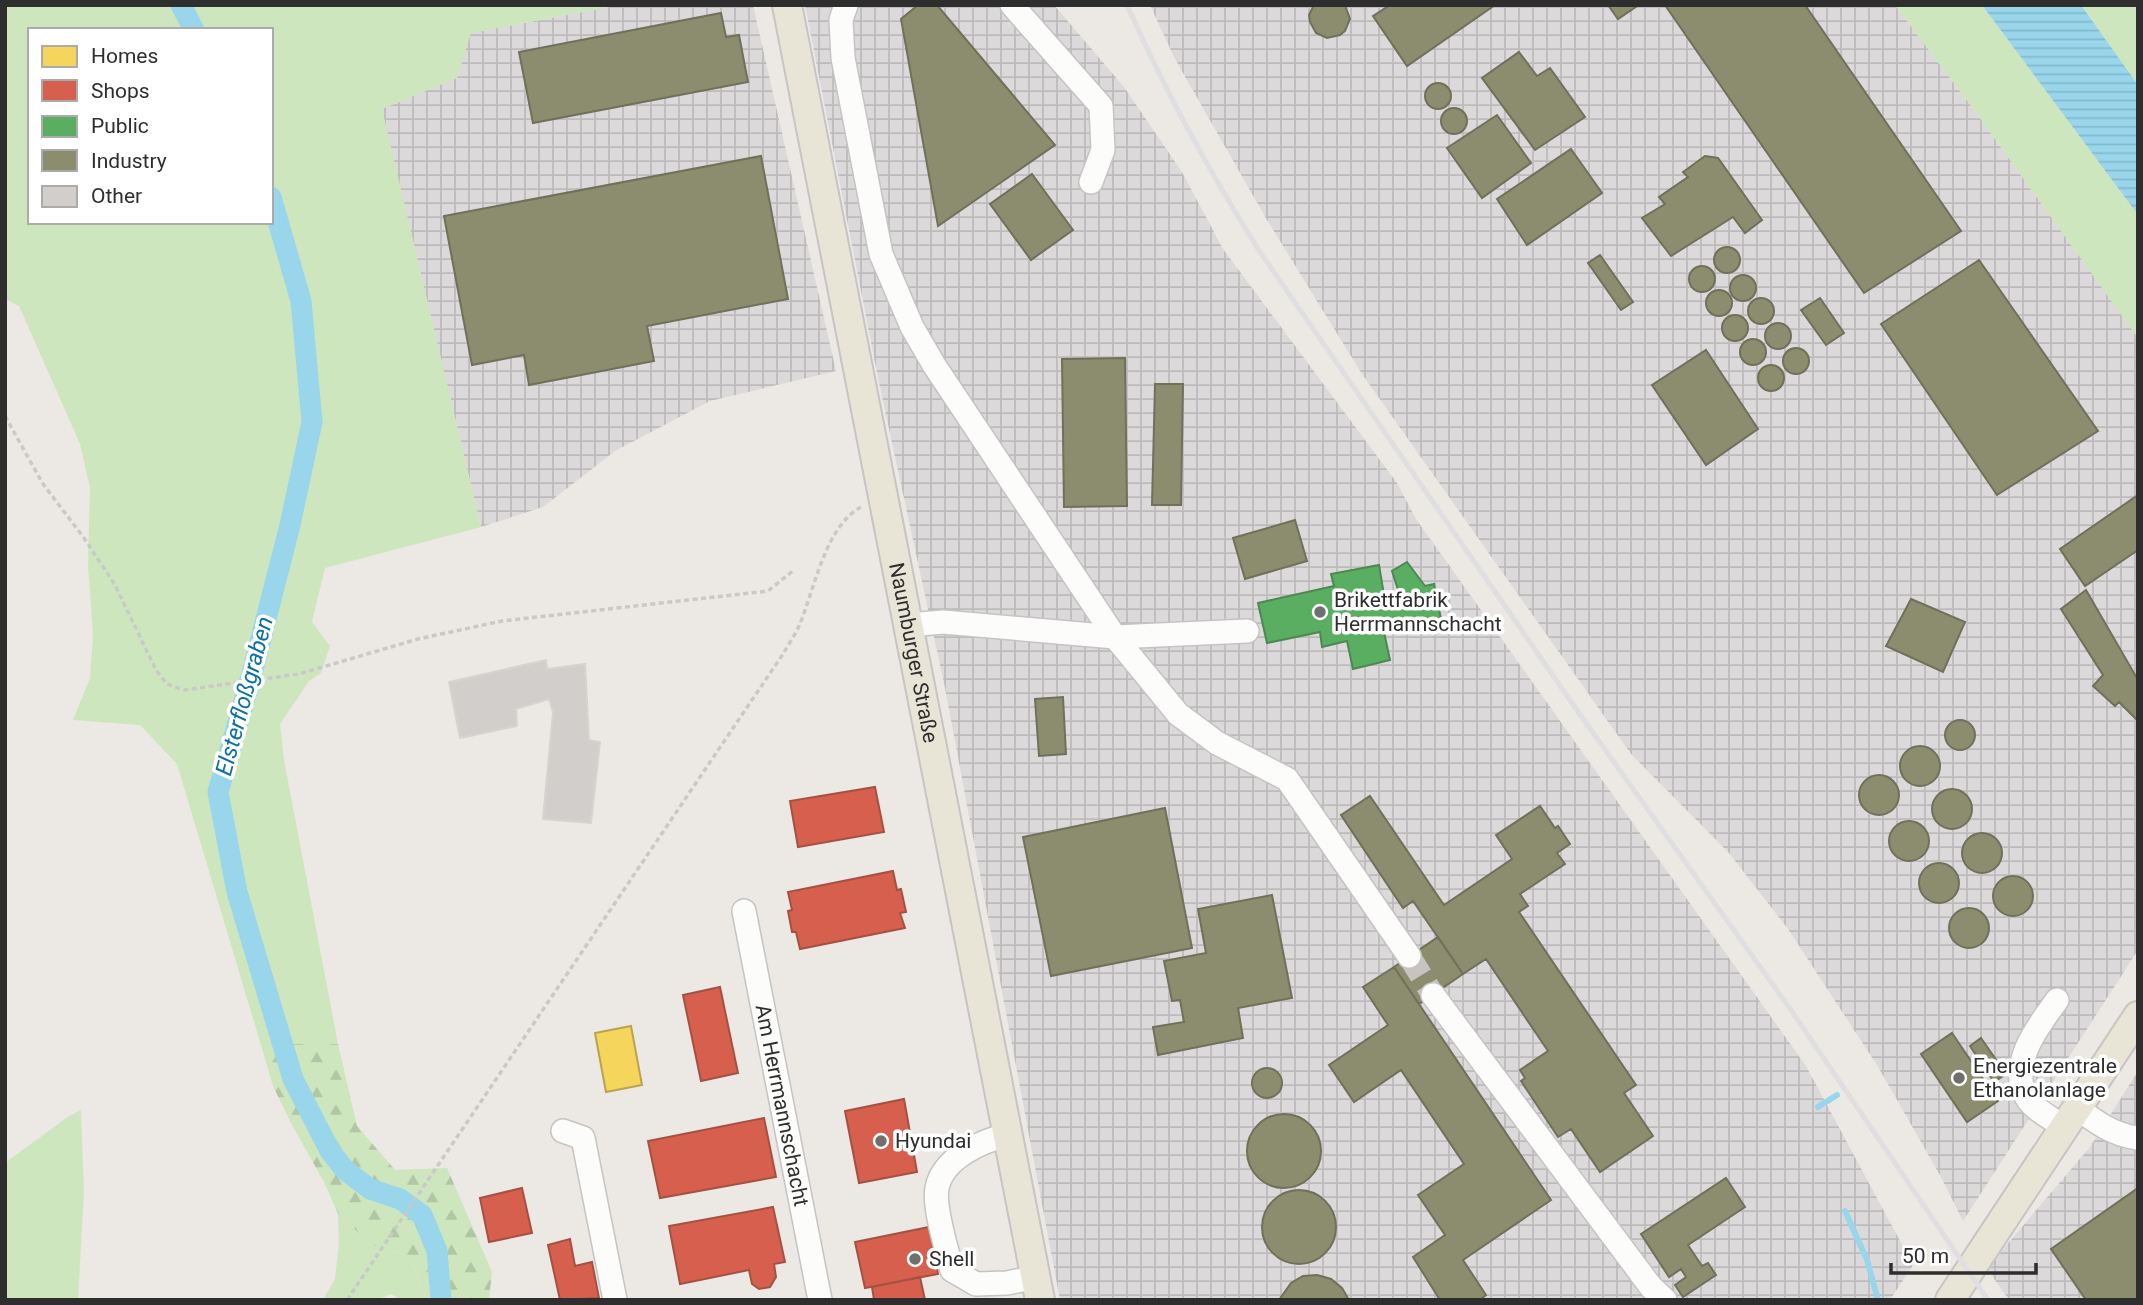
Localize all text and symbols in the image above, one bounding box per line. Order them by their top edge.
legend [28,28,273,224]
text: Homes [91,44,158,68]
text: Shops [91,79,150,103]
text: Public [91,114,149,138]
text: Industry [91,149,167,173]
text: Other [91,184,142,208]
street label: Naumburger Straße [884,561,943,745]
place label: Brikettfabrik Herrmannschacht [1334,588,1502,636]
marker: Brikettfabrik Herrmannschacht [1312,604,1328,620]
water label: Elsterfloßgraben [210,614,279,779]
street label: Am Herrmannschacht [751,1002,813,1208]
place label: Energiezentrale Ethanolanlage [1973,1054,2117,1102]
marker: Energiezentrale Ethanolanlage [1951,1070,1967,1086]
place label: Hyundai [895,1129,971,1153]
marker: Hyundai [873,1133,889,1149]
scale bar [1891,1232,2036,1276]
text: 50 m [1902,1244,1949,1268]
place label: Shell [929,1247,974,1271]
marker: Shell [907,1251,923,1267]

